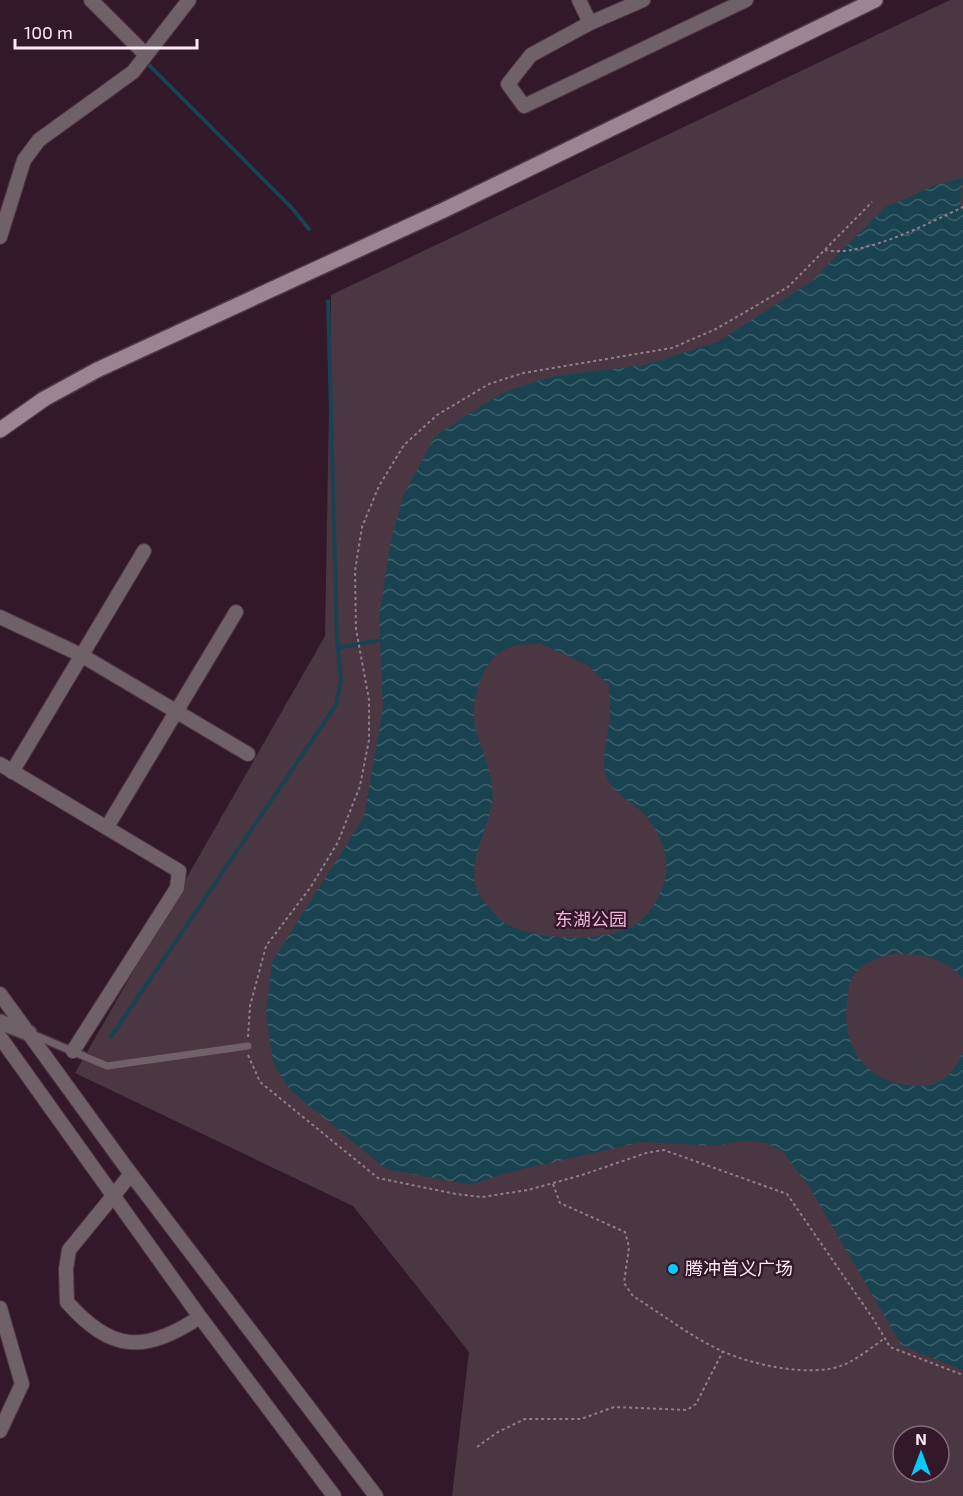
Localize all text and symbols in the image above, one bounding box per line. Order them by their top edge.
scale bar [15,12,196,50]
text: 100 m [24,21,73,43]
park label: 东湖公园 [555,908,627,930]
place label: 腾冲首义广场 [685,1257,793,1279]
marker: 腾冲首义广场 [666,1262,680,1276]
north arrow [891,1424,951,1484]
text: N [915,1429,927,1448]

